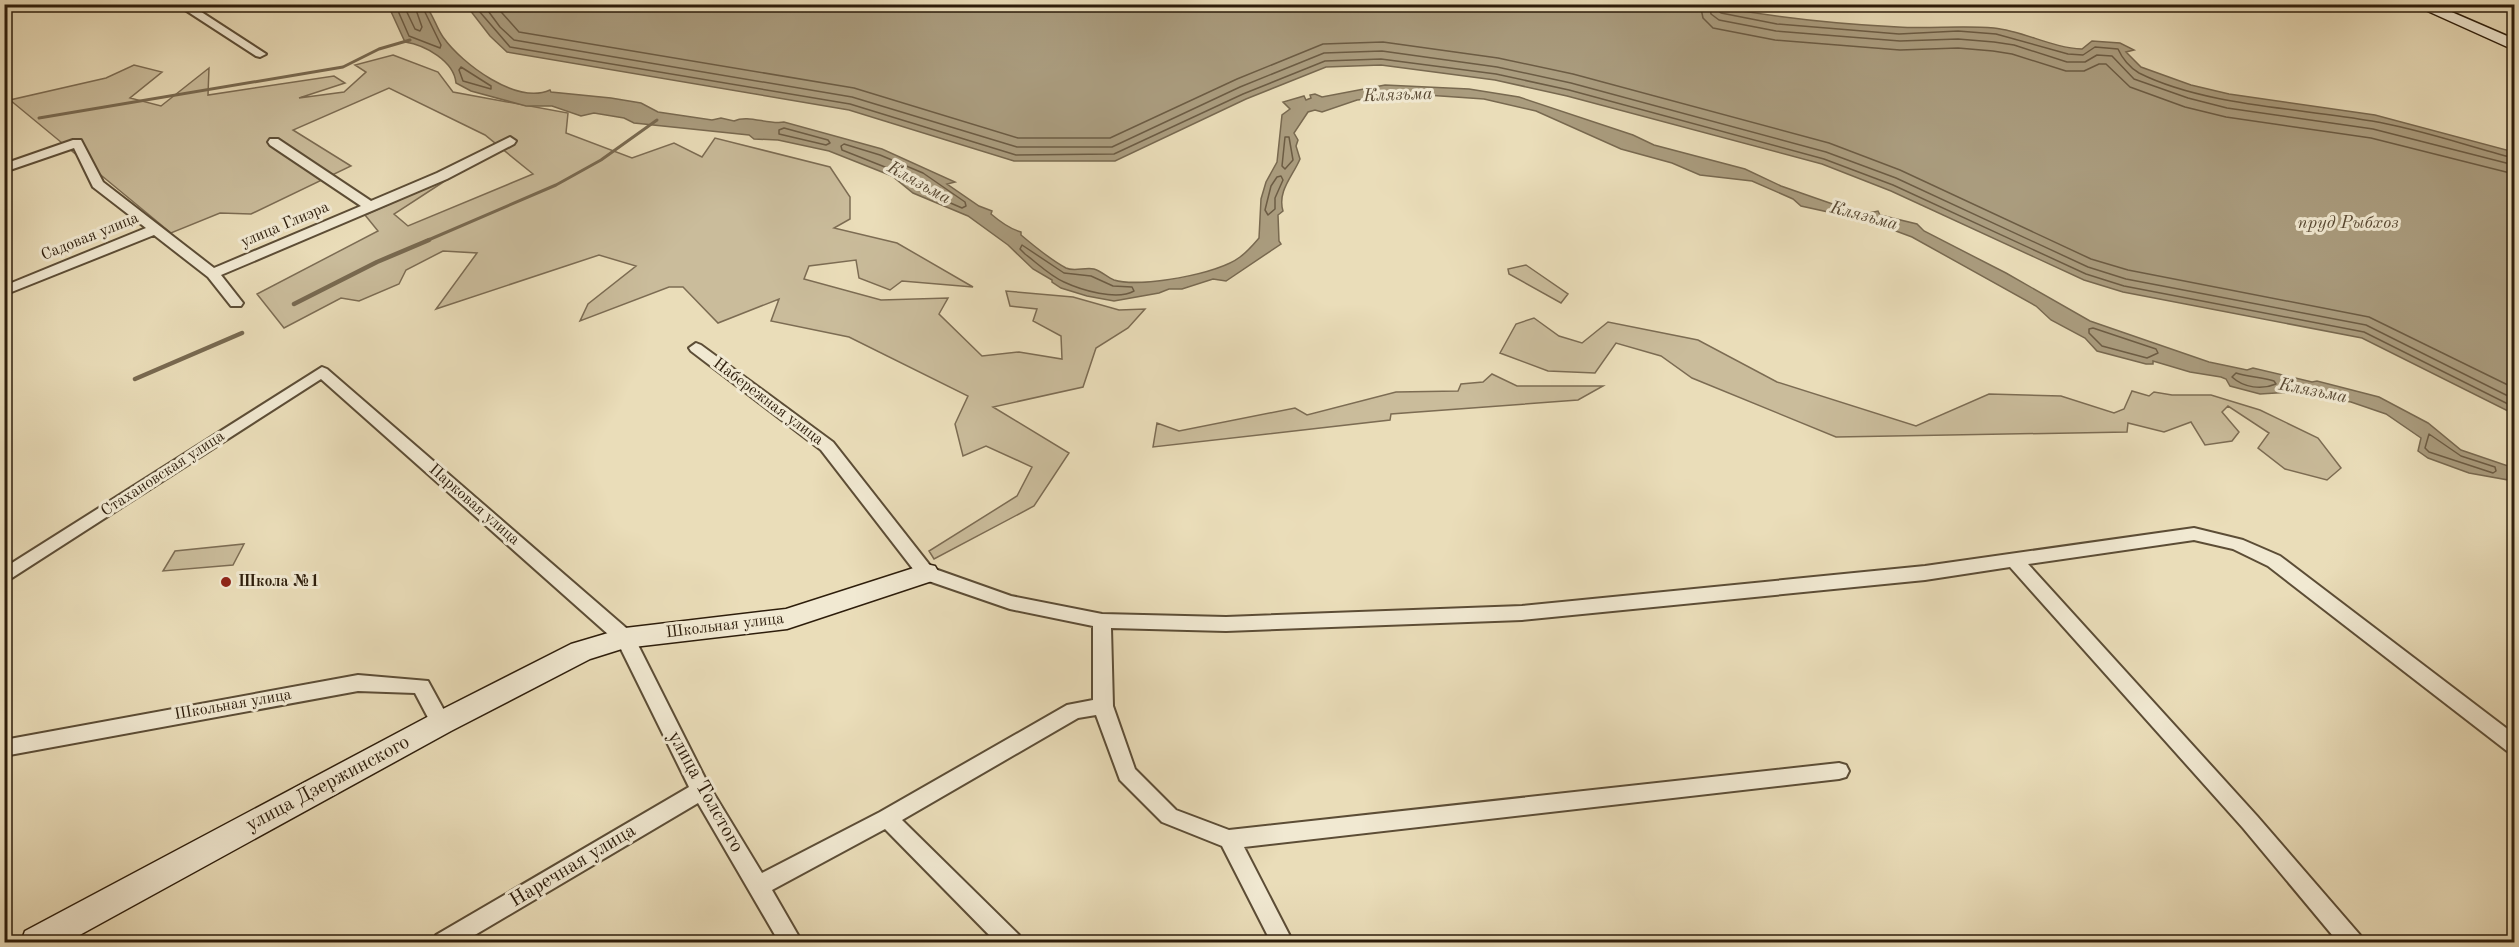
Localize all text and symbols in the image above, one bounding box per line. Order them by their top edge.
water label: Клязьма [1362,85,1433,105]
water label: Клязьма [884,158,954,208]
water label: Клязьма [1827,198,1900,234]
street label: улица Глиэра [238,199,332,251]
street label: Садовая улица [39,210,141,264]
water label: пруд Рыбхоз [2297,214,2399,232]
street label: Набережная улица [710,355,826,449]
water label: Клязьма [2276,375,2349,406]
street label: Стахановская улица [98,428,228,520]
street label: Парковая улица [426,462,522,549]
place label: Школа №1 [238,574,319,590]
marker: Школа №1 [219,575,233,589]
street label: Школьная улица [665,611,785,641]
street label: Школьная улица [173,687,293,723]
street label: улица Толстого [663,728,747,856]
street label: улица Дзержинского [243,732,413,836]
street label: Наречная улица [506,820,640,911]

